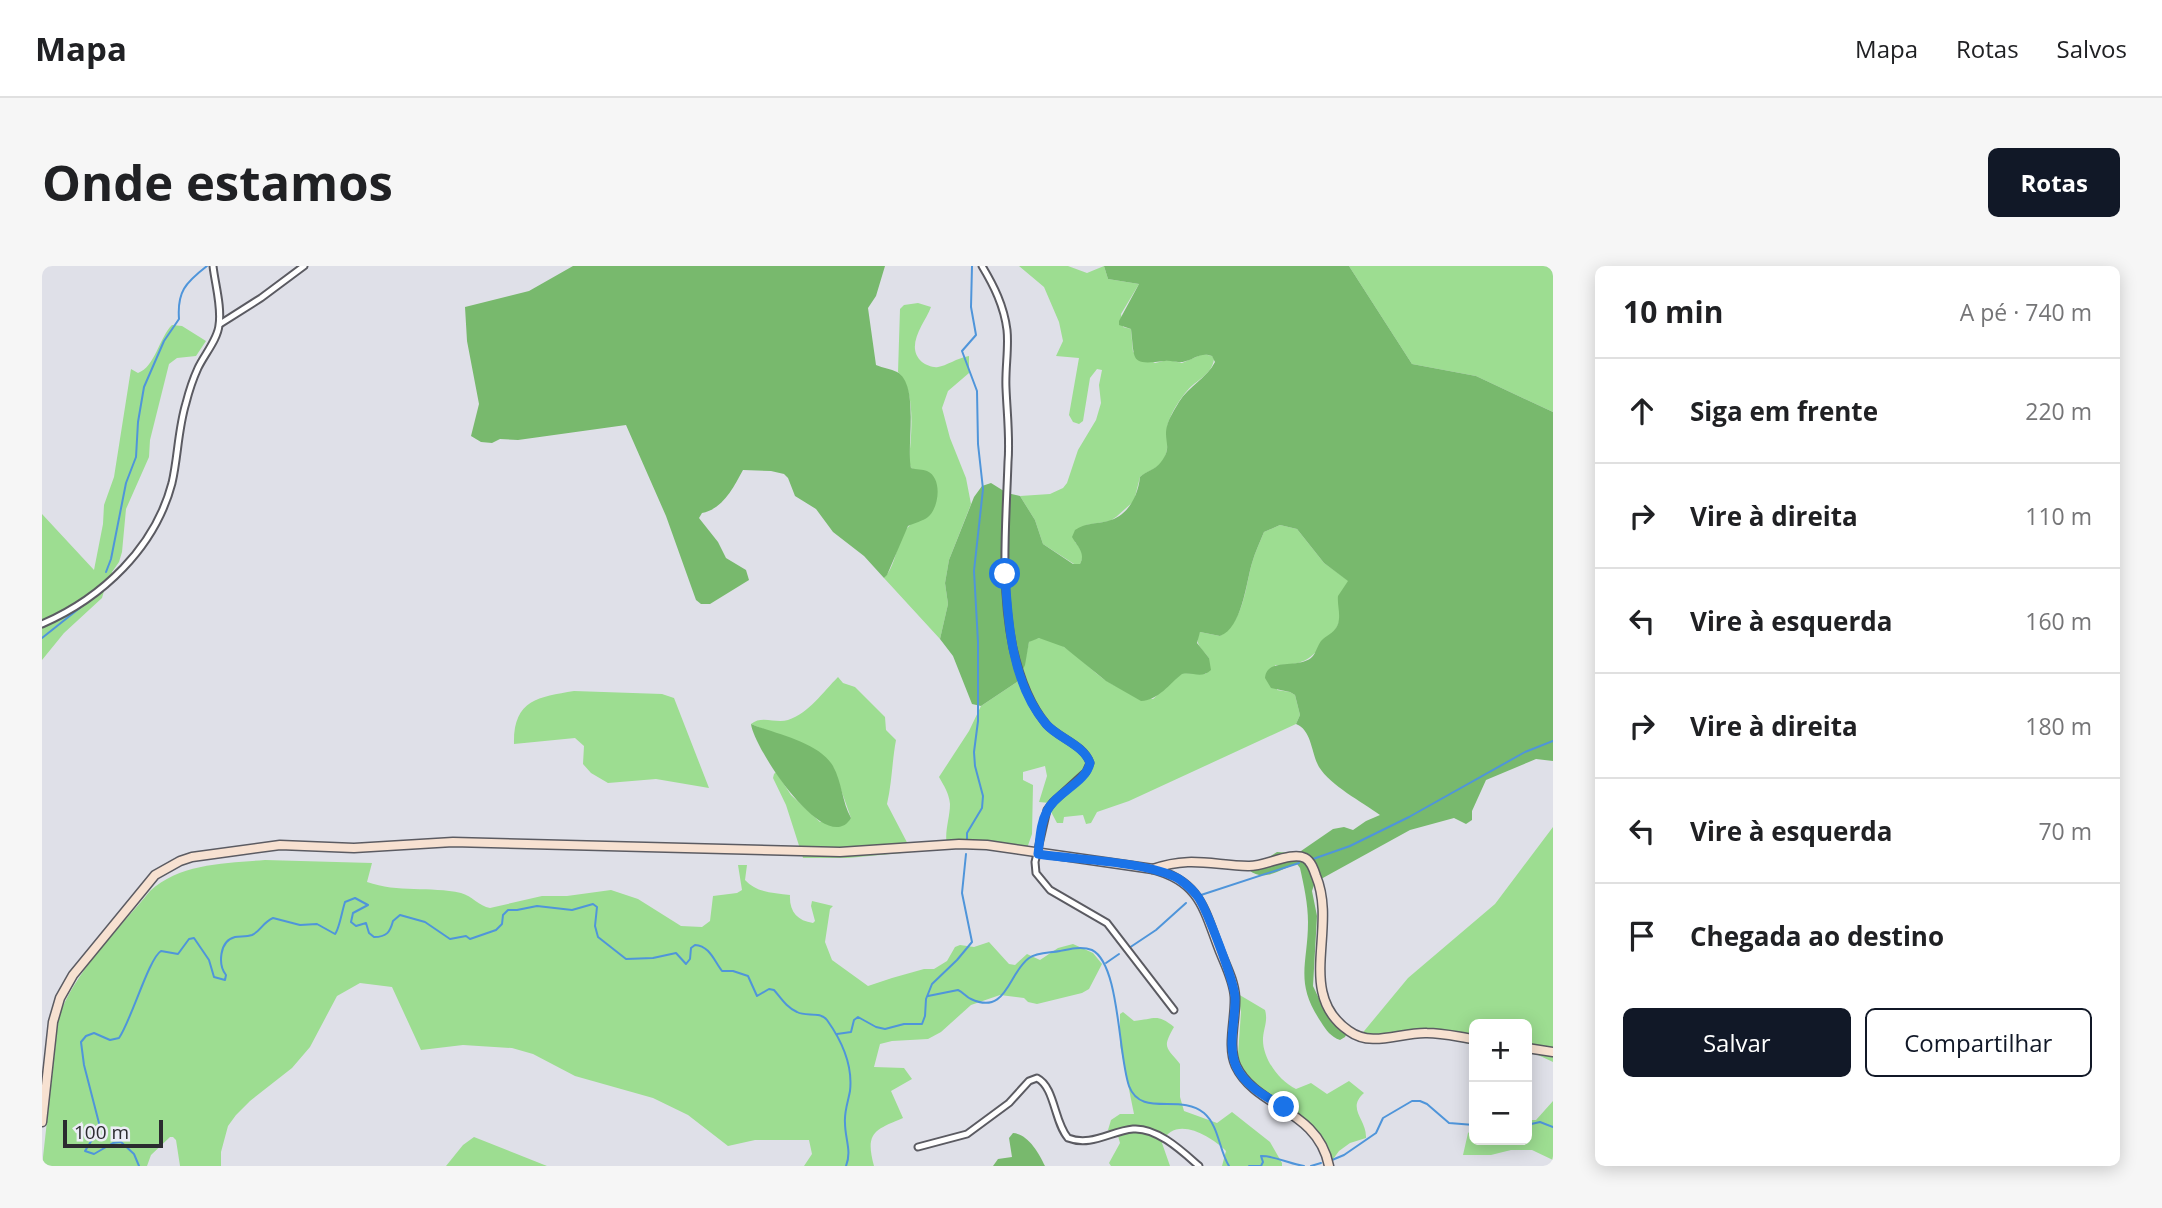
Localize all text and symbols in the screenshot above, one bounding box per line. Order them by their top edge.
text: Mapa [35,26,127,71]
text: Mapa [1855,32,1918,65]
text: Rotas [1956,32,2019,65]
text: Salvos [2057,32,2127,65]
button: Rotas [1988,148,2120,217]
text: Onde estamos [42,149,393,215]
text: 10 min [1623,291,1723,332]
text: A pé · 740 m [1960,296,2092,328]
icon: ahead [1623,392,1661,430]
text: Siga em frente [1690,393,1878,429]
text: 220 m [2025,395,2092,427]
icon: right [1623,497,1661,535]
text: Vire à direita [1690,498,1858,534]
text: 110 m [2025,500,2092,532]
route start [989,558,1020,589]
icon: left [1623,602,1661,640]
text: Vire à esquerda [1690,603,1892,639]
text: 160 m [2025,605,2092,637]
icon: right [1623,707,1661,745]
text: Vire à direita [1690,708,1858,744]
text: 180 m [2025,710,2092,742]
icon: left [1623,812,1661,850]
text: Vire à esquerda [1690,813,1892,849]
text: 70 m [2038,815,2092,847]
icon: arrive [1623,917,1661,955]
text: Chegada ao destino [1690,918,1944,954]
button: Salvar [1623,1008,1851,1077]
button: Compartilhar [1865,1008,2092,1077]
map controls [1469,1019,1532,1145]
button: + [1469,1019,1532,1082]
button: − [1469,1082,1532,1145]
route end [1268,1091,1299,1122]
scale bar [63,1117,163,1149]
text: 100 m [74,1119,129,1145]

